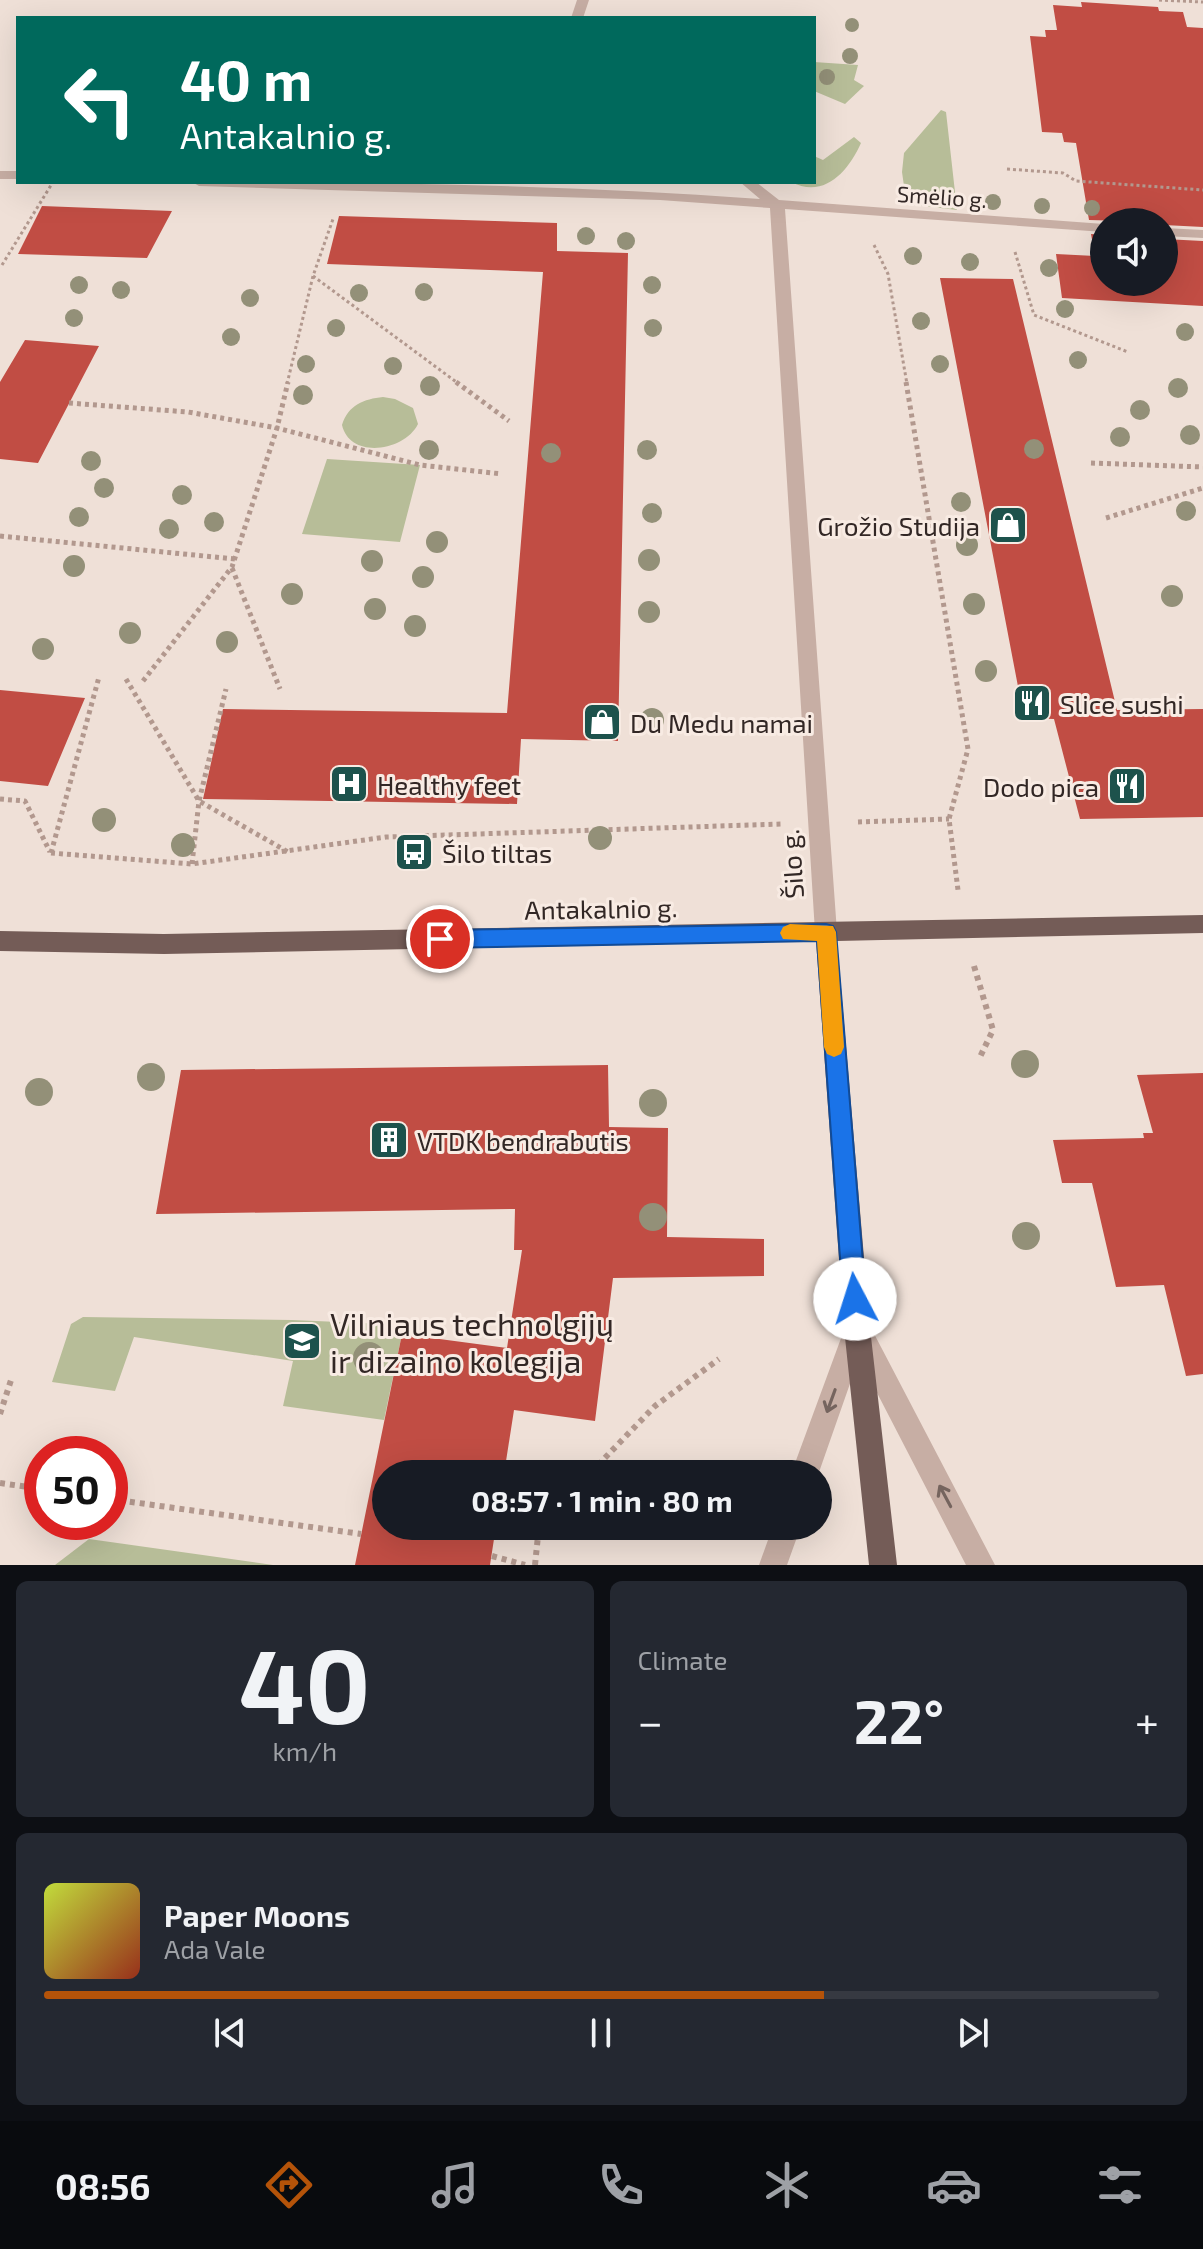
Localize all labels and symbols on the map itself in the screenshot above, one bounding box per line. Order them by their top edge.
street label: Smėlio g. [896,180,988,212]
shop icon: Grožio Studija [987,504,1029,546]
place label: Grožio Studija [817,510,980,541]
restaurant icon: Slice sushi [1011,682,1053,724]
place label: Slice sushi [1060,688,1184,719]
shop icon: Du Medu namai [581,701,623,743]
place label: Du Medu namai [630,707,813,738]
hospital icon: Healthy feet [328,763,370,805]
restaurant icon: Dodo pica [1106,765,1148,807]
place label: Healthy feet [377,769,521,800]
place label: Dodo pica [983,771,1099,802]
street label: Šilo g. [773,828,809,900]
bus stop icon: Šilo tiltas [393,831,435,873]
place label: Šilo tiltas [442,837,552,868]
street label: Antakalnio g. [524,891,678,925]
pin [406,905,474,973]
building icon: VTDK bendrabutis [368,1119,410,1161]
place label: VTDK bendrabutis [417,1125,629,1156]
position arrow [813,1257,897,1341]
place label: Vilniaus technolgijų ir dizaino kolegija [330,1304,614,1380]
school or university icon: Vilniaus technolgijų ir dizaino kolegija [281,1320,323,1362]
one-way arrow [823,1388,837,1413]
speed limit sign: 50 [24,1436,128,1540]
one-way arrow [936,1484,952,1508]

